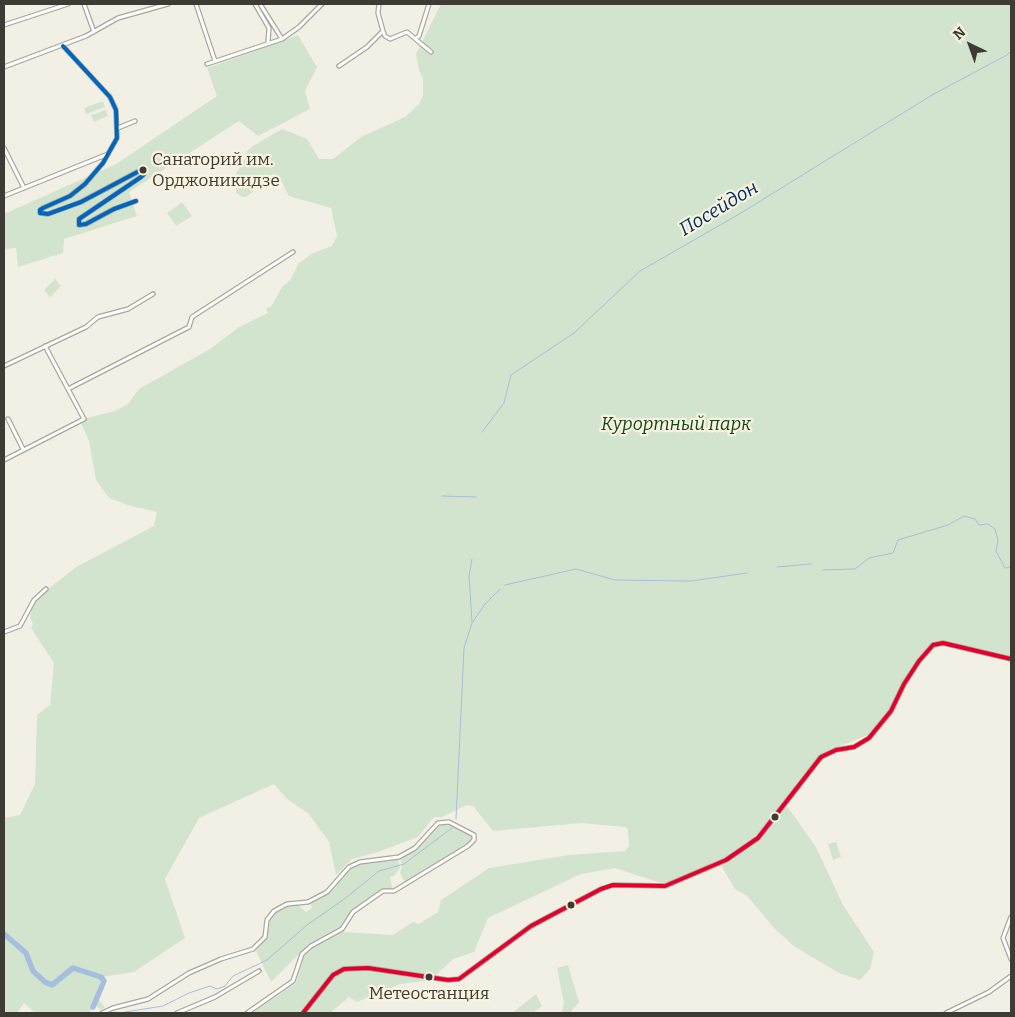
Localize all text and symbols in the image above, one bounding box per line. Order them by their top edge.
north arrow [945,20,995,70]
text: N [950,24,969,43]
place label: Санаторий им. Орджоникидзе [152,150,280,190]
marker: Санаторий им. Орджоникидзе [138,165,148,175]
water label: Посейдон [675,177,763,241]
park label: Курортный парк [601,414,751,436]
unlabelled marker [770,812,780,822]
unlabelled marker [566,900,576,910]
marker: Метеостанция [424,972,434,982]
place label: Метеостанция [369,984,489,1004]

